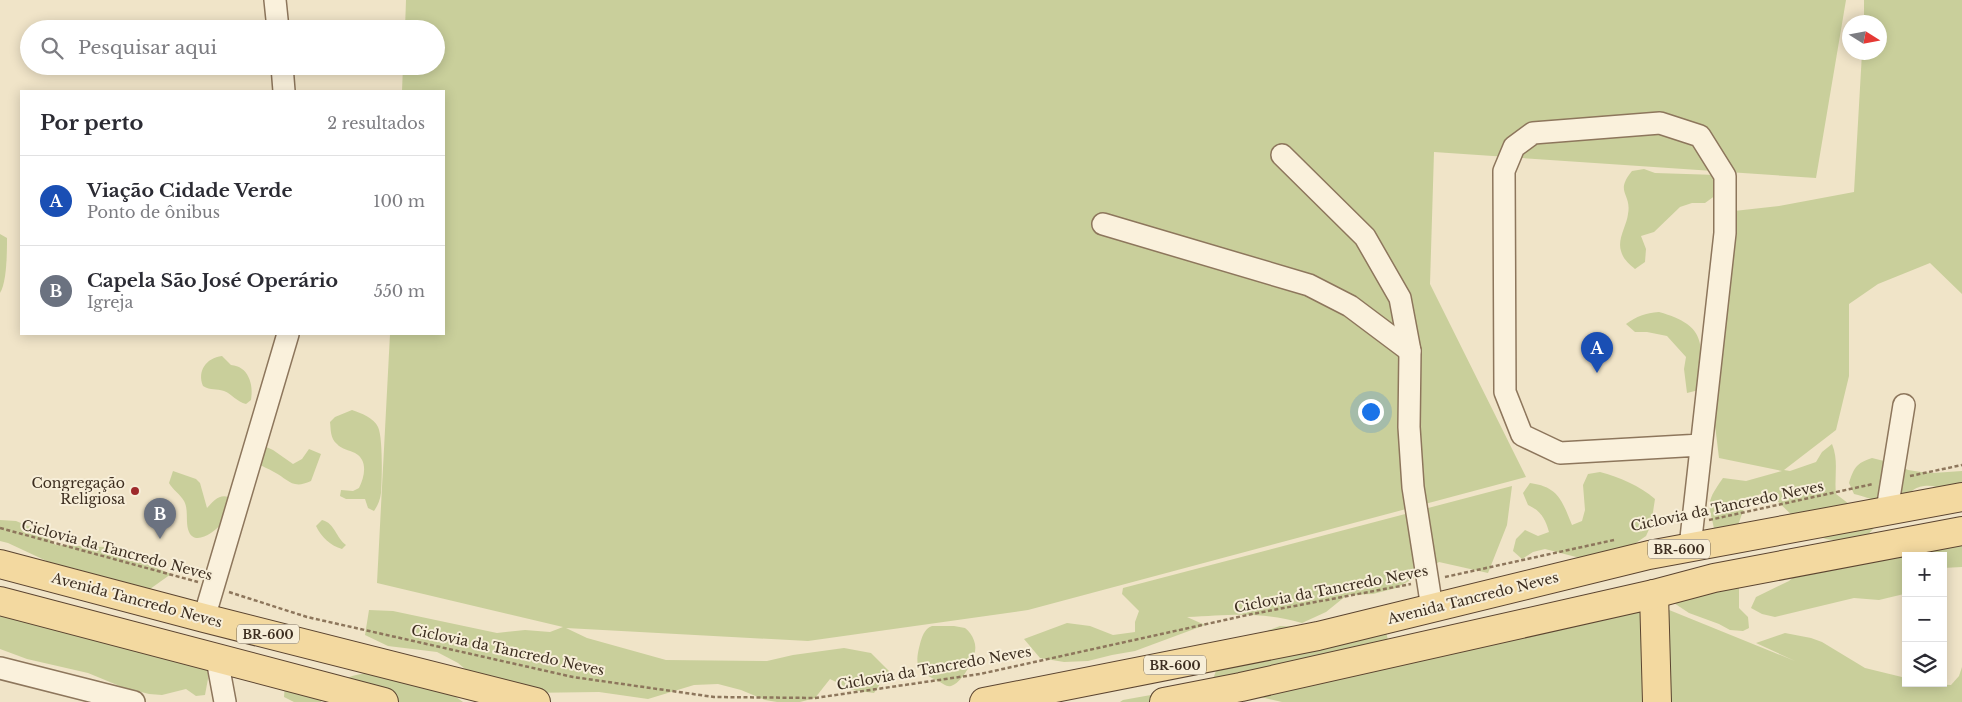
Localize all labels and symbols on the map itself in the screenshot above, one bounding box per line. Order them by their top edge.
north arrow [1842,15,1887,60]
pin: A [1581,332,1613,373]
your location [1358,399,1384,425]
place label: Congregação Religiosa [31,474,125,508]
street label: Ciclovia da Tancredo Neves [1629,477,1825,535]
marker: Congregação Religiosa [129,485,141,497]
pin: B [144,498,176,539]
street label: Ciclovia da Tancredo Neves [20,516,214,584]
road number: BR-600 [1648,540,1710,558]
street label: Ciclovia da Tancredo Neves [1233,561,1429,617]
street label: Avenida Tancredo Neves [49,568,224,631]
street label: Avenida Tancredo Neves [1385,568,1560,628]
street label: Ciclovia da Tancredo Neves [410,621,606,679]
road number: BR-600 [237,624,299,644]
street label: Ciclovia da Tancredo Neves [835,642,1033,694]
road number: BR-600 [1144,656,1206,674]

